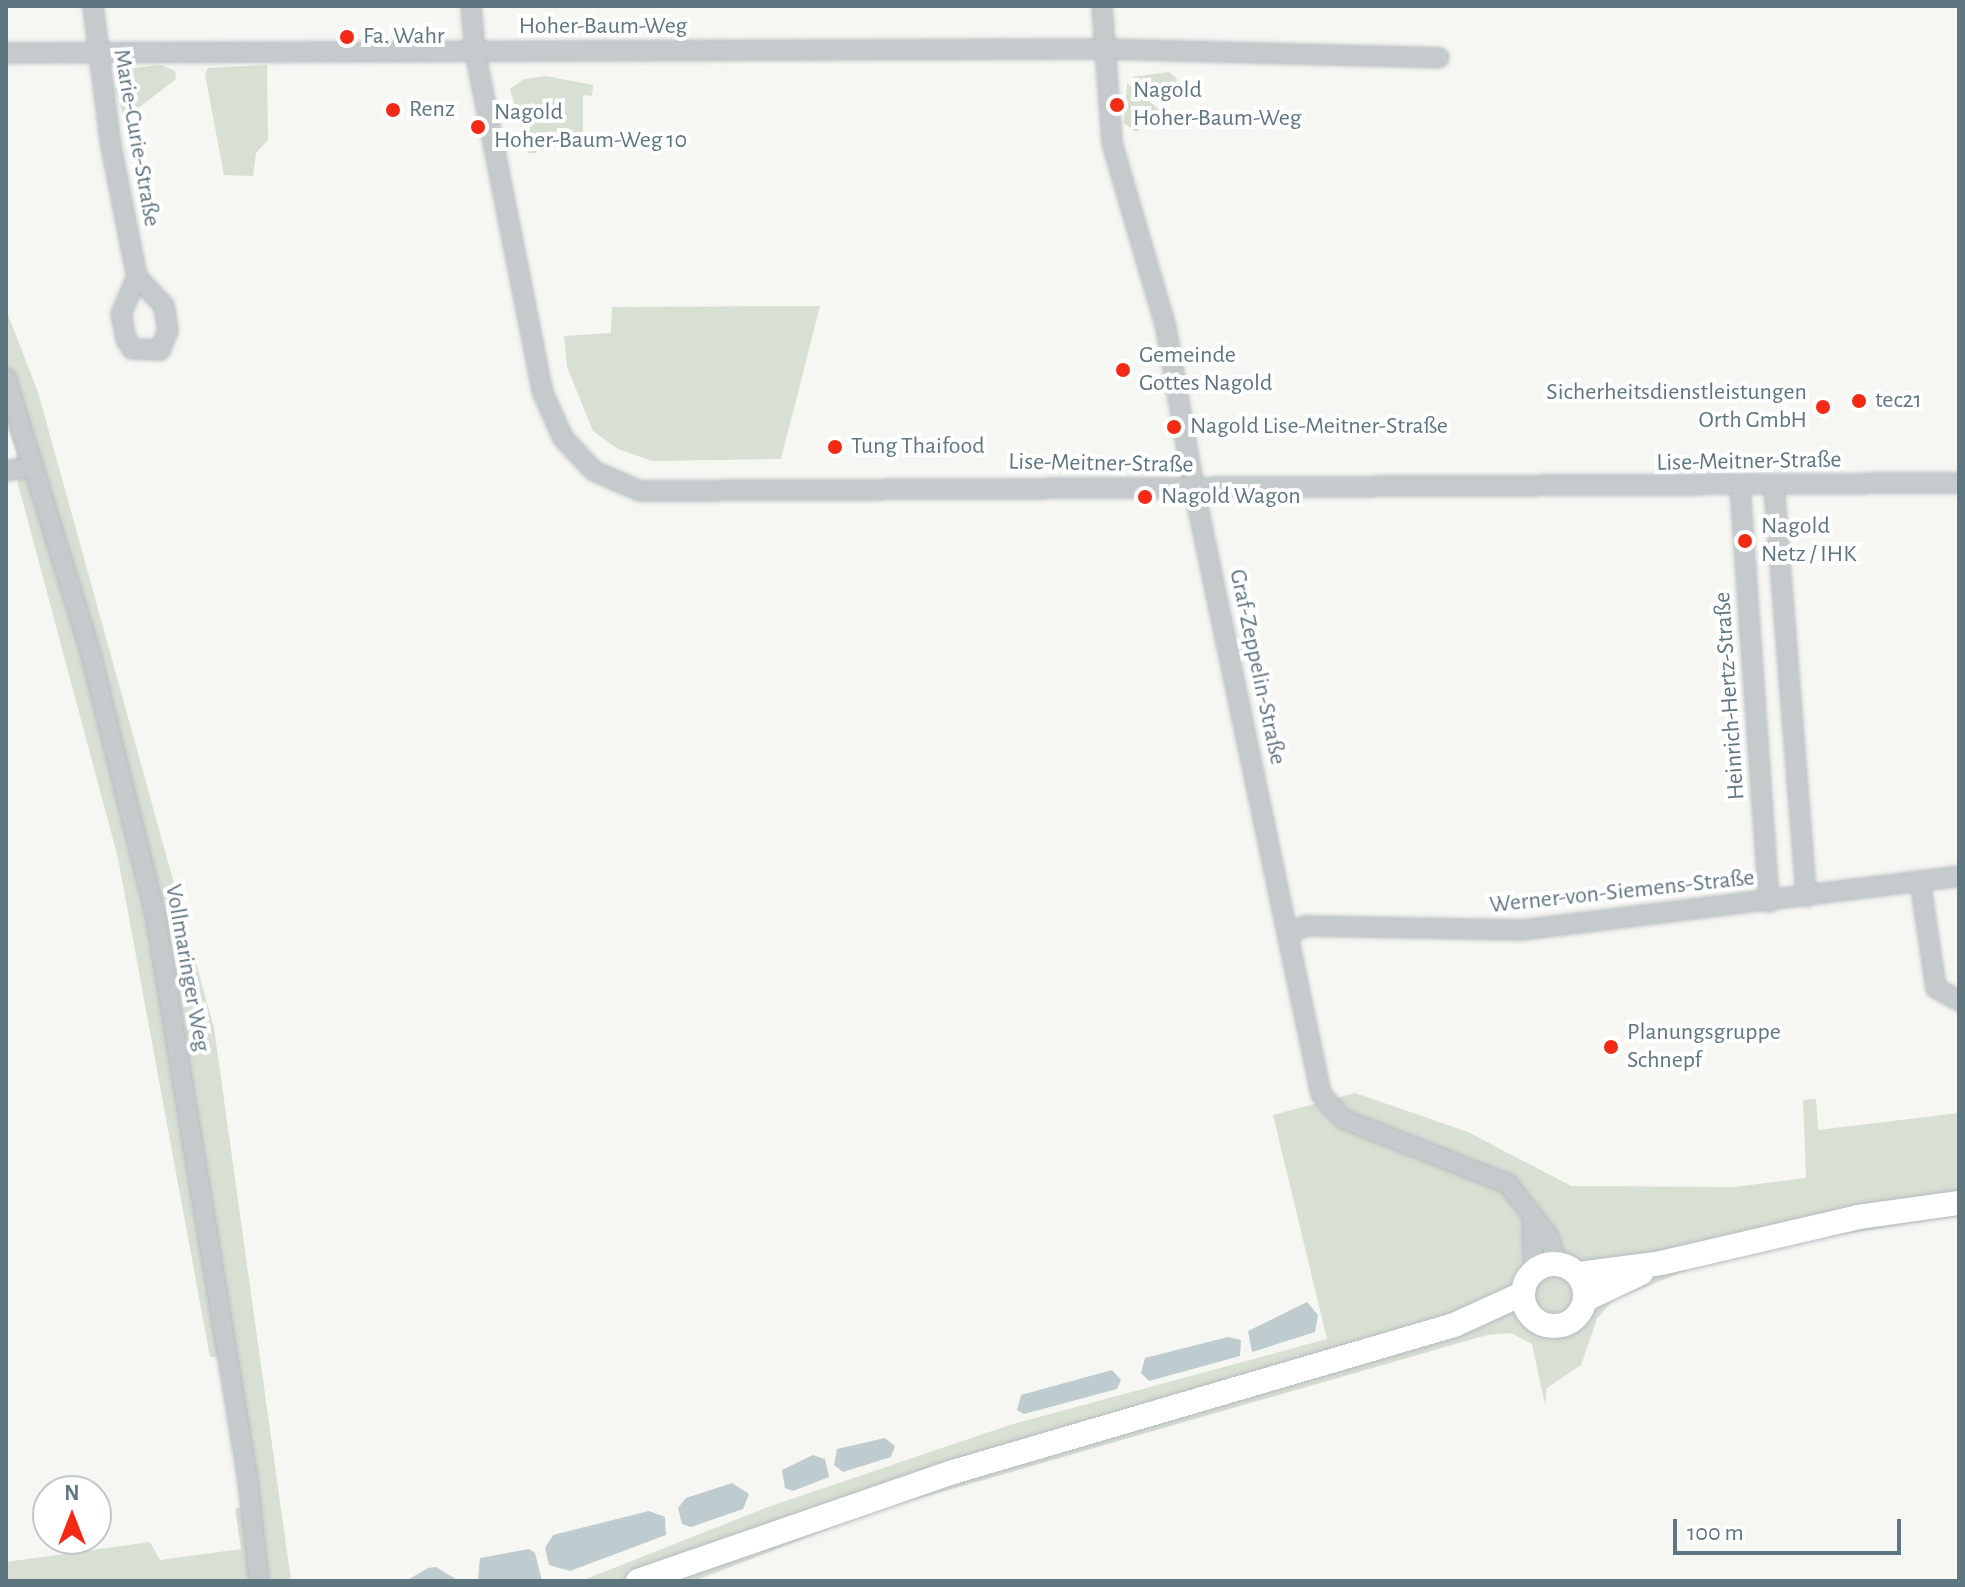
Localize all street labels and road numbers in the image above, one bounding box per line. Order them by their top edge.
street label: Hoher-Baum-Weg [519,13,687,41]
street label: Marie-Curie-Straße [106,47,166,229]
street label: Lise-Meitner-Straße [1656,446,1842,478]
street label: Lise-Meitner-Straße [1008,448,1194,480]
street label: Graf-Zeppelin-Straße [1222,567,1292,767]
street label: Heinrich-Hertz-Straße [1708,591,1752,801]
street label: Werner-von-Siemens-Straße [1488,864,1756,920]
street label: Vollmaringer Weg [158,882,216,1054]

